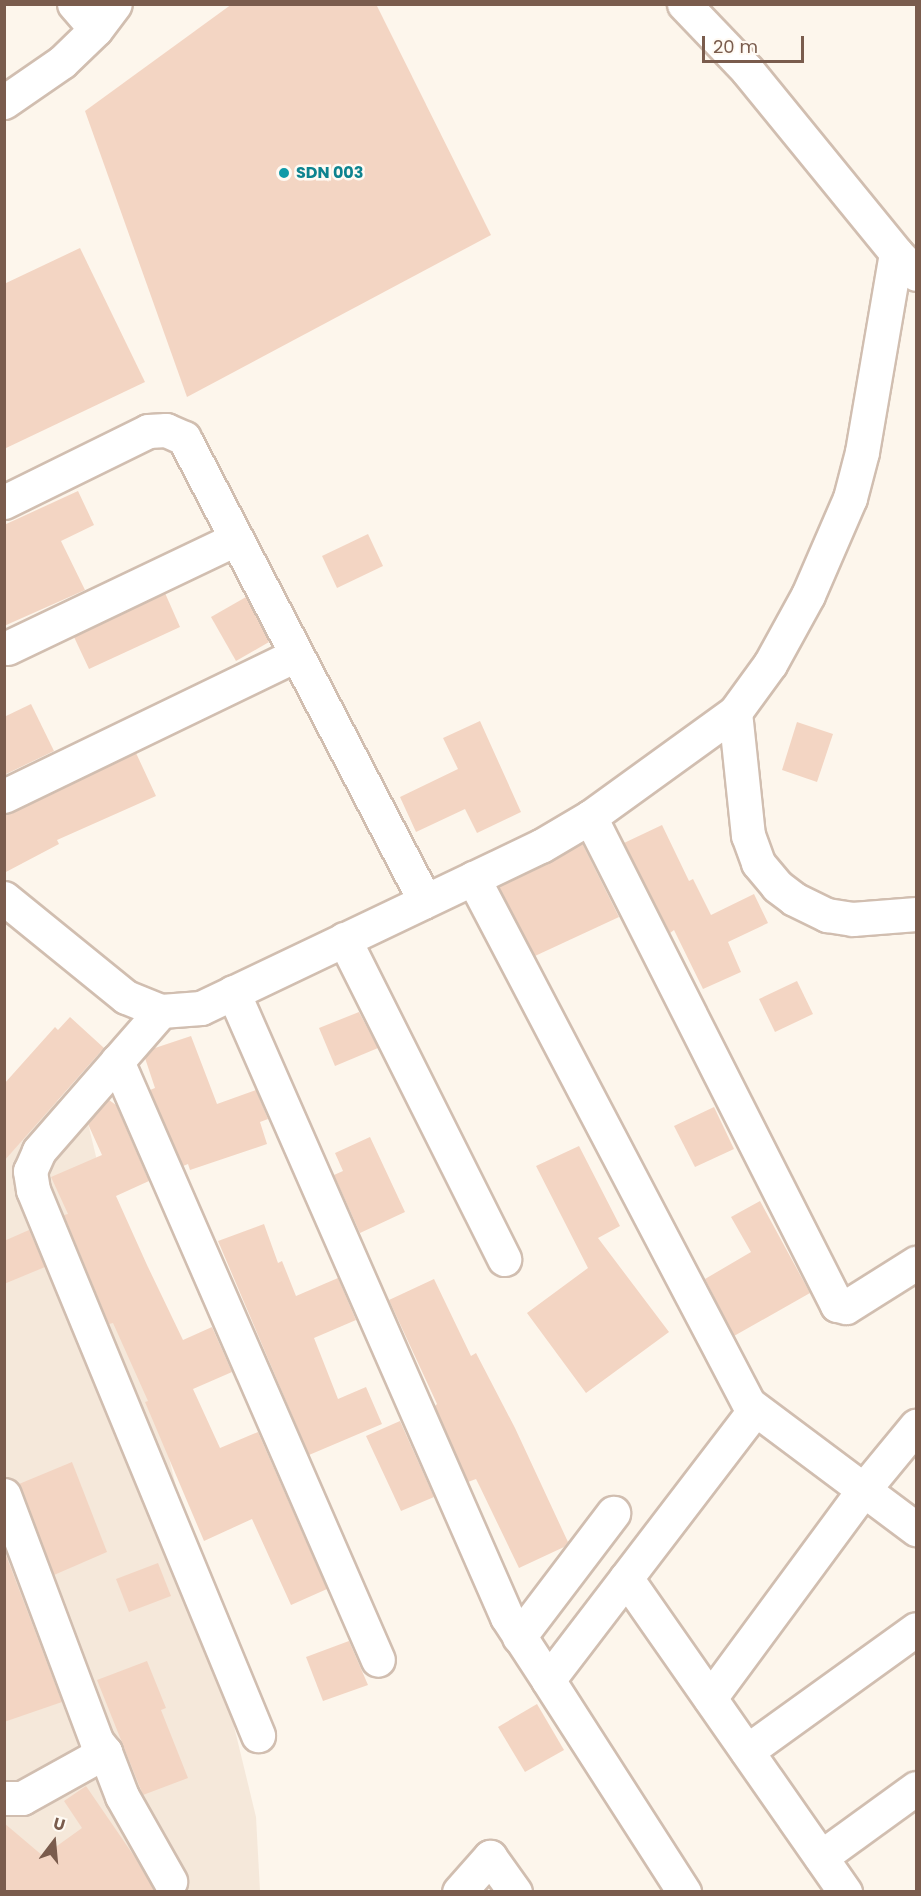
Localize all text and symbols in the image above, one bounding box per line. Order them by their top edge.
scale bar [705,24,807,62]
text: 20 m [713,34,758,59]
place label: SDN 003 [296,163,363,183]
marker: SDN 003 [277,166,291,180]
north arrow [24,1812,84,1872]
text: U [51,1812,68,1837]

